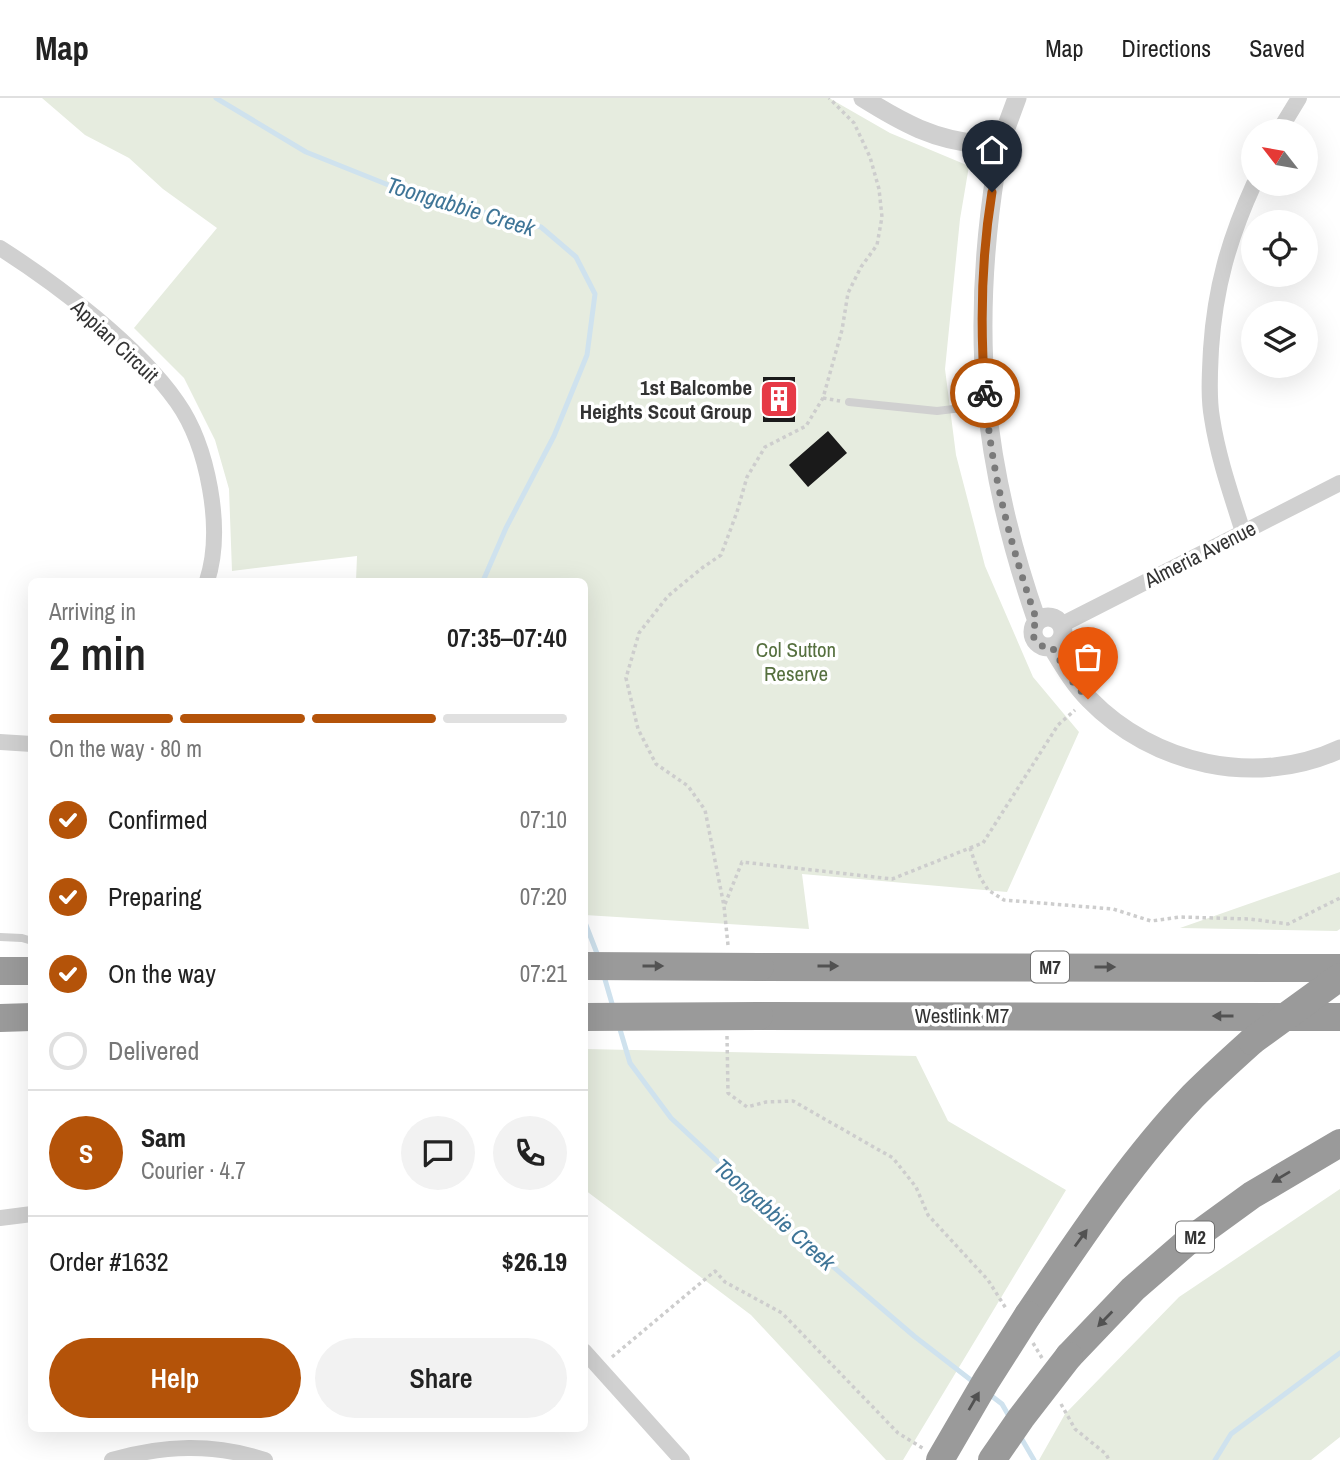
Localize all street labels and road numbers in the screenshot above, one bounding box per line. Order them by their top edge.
street label: Appian Circuit [64,292,165,389]
street label: Almeria Avenue [1138,514,1261,595]
road number: M7 [1031,952,1069,982]
street label: Westlink M7 [915,1001,1009,1030]
road number: M2 [1176,1222,1214,1252]

